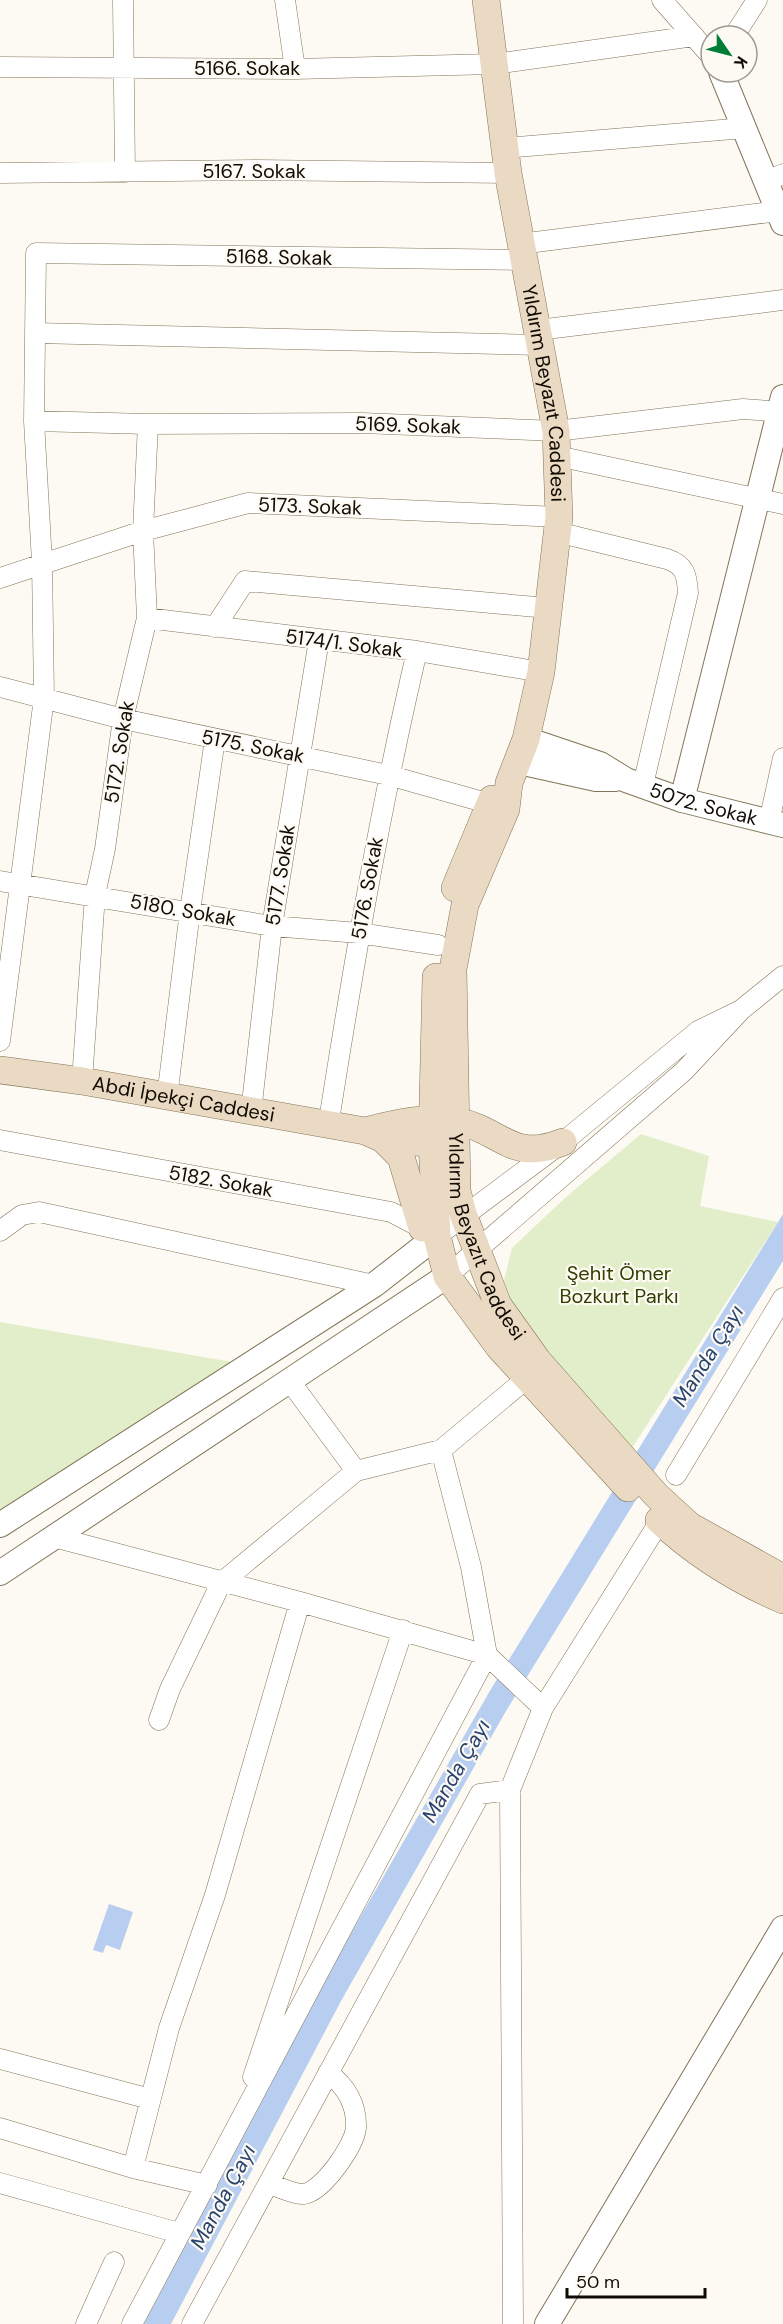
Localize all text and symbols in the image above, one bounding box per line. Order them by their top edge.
north arrow [699,24,759,84]
text: K [729,52,752,73]
street label: 5166. Sokak [194,55,300,81]
street label: 5167. Sokak [202,158,306,184]
street label: 5168. Sokak [225,243,333,271]
street label: Yıldırım Beyazıt Caddesi [516,283,571,502]
street label: 5169. Sokak [354,410,462,440]
street label: 5173. Sokak [258,491,362,521]
street label: 5174/1. Sokak [284,623,404,663]
street label: 5172. Sokak [98,699,140,805]
street label: 5175. Sokak [199,723,307,769]
street label: 5072. Sokak [646,776,760,831]
street label: 5177. Sokak [259,822,301,928]
street label: 5176. Sokak [345,834,389,942]
street label: 5180. Sokak [128,888,238,932]
street label: Abdi İpekçi Caddesi [91,1070,277,1128]
street label: Yıldırım Beyazıt Caddesi [443,1133,532,1345]
street label: 5182. Sokak [167,1159,275,1203]
park label: Şehit Ömer Bozkurt Parkı [559,1260,679,1309]
water label: Manda Çayı [666,1300,750,1412]
water label: Manda Çayı [415,1714,497,1828]
water label: Manda Çayı [184,2140,262,2254]
scale bar [567,2261,705,2299]
text: 50 m [576,2270,620,2294]

